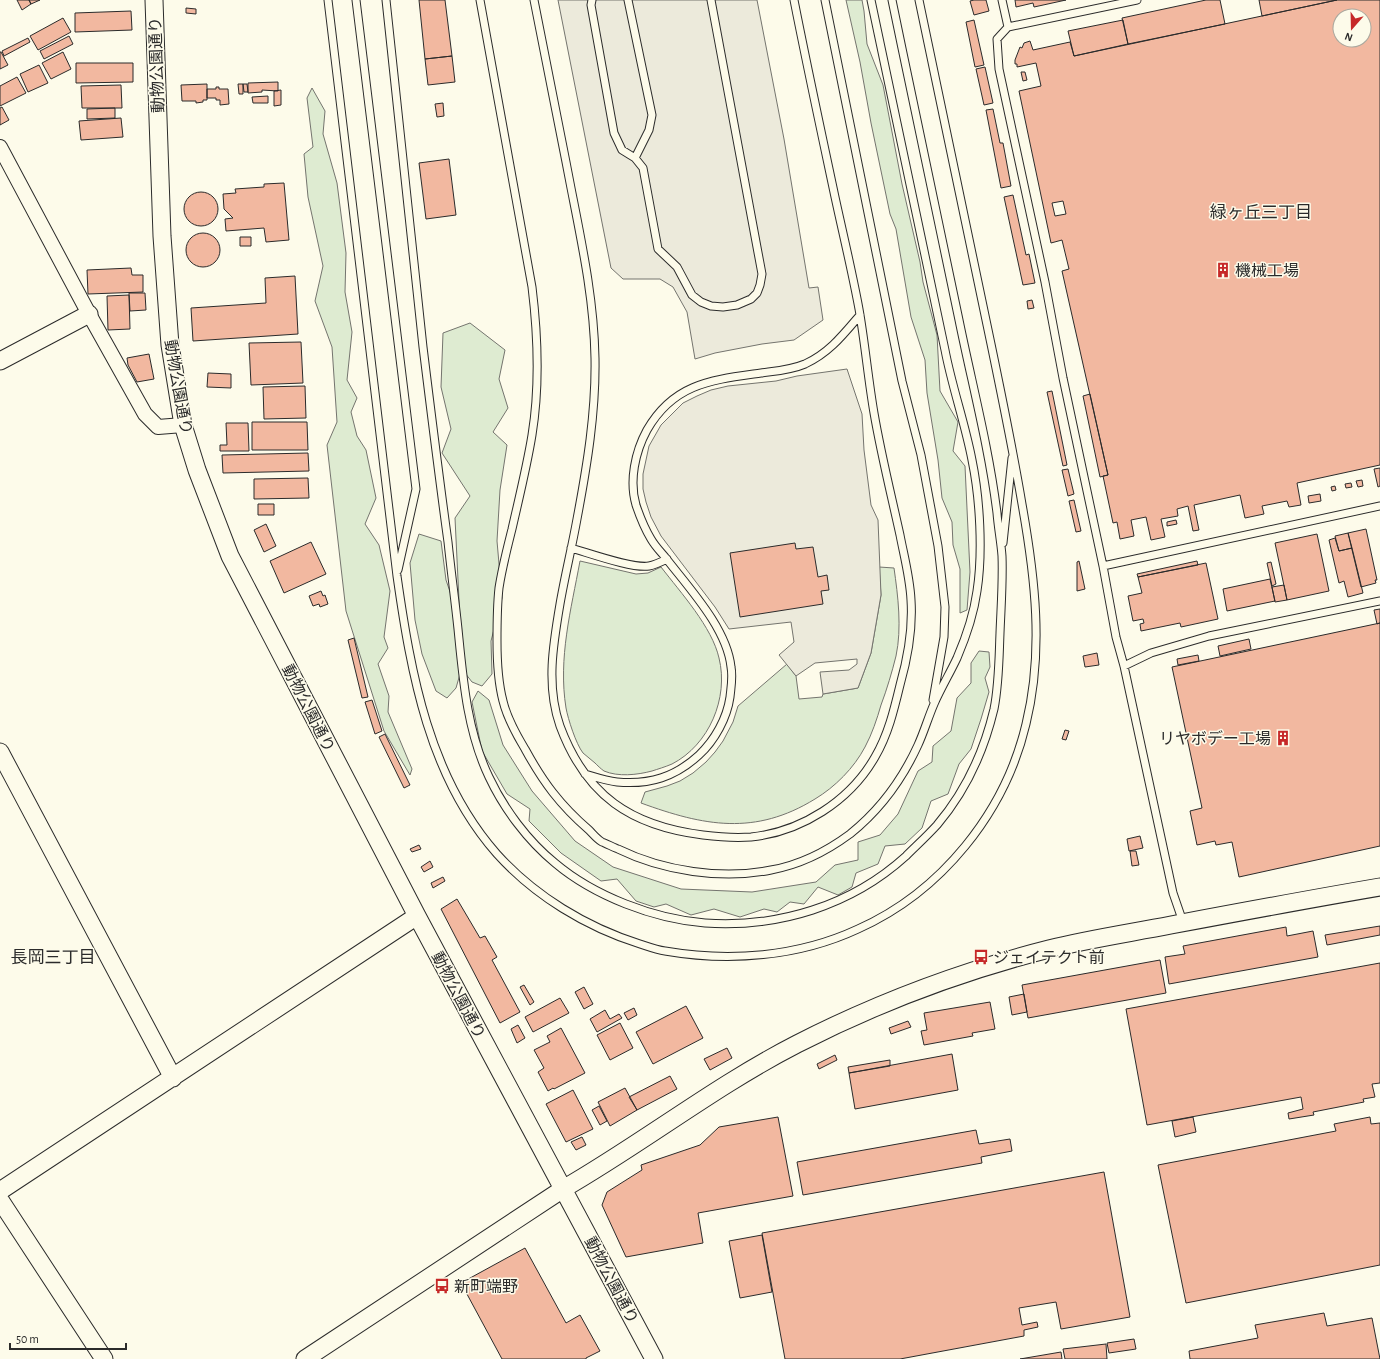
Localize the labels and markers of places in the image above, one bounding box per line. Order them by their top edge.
building icon: 機械工場 [1214,261,1232,279]
place label: 機械工場 [1235,262,1299,279]
building icon: リヤボデー工場 [1274,729,1292,747]
place label: リヤボデー工場 [1159,730,1271,747]
bus stop icon: ジェイテクト前 [972,948,990,966]
place label: ジェイテクト前 [993,949,1105,966]
bus stop icon: 新町端野 [433,1277,451,1295]
place label: 新町端野 [454,1278,518,1295]

